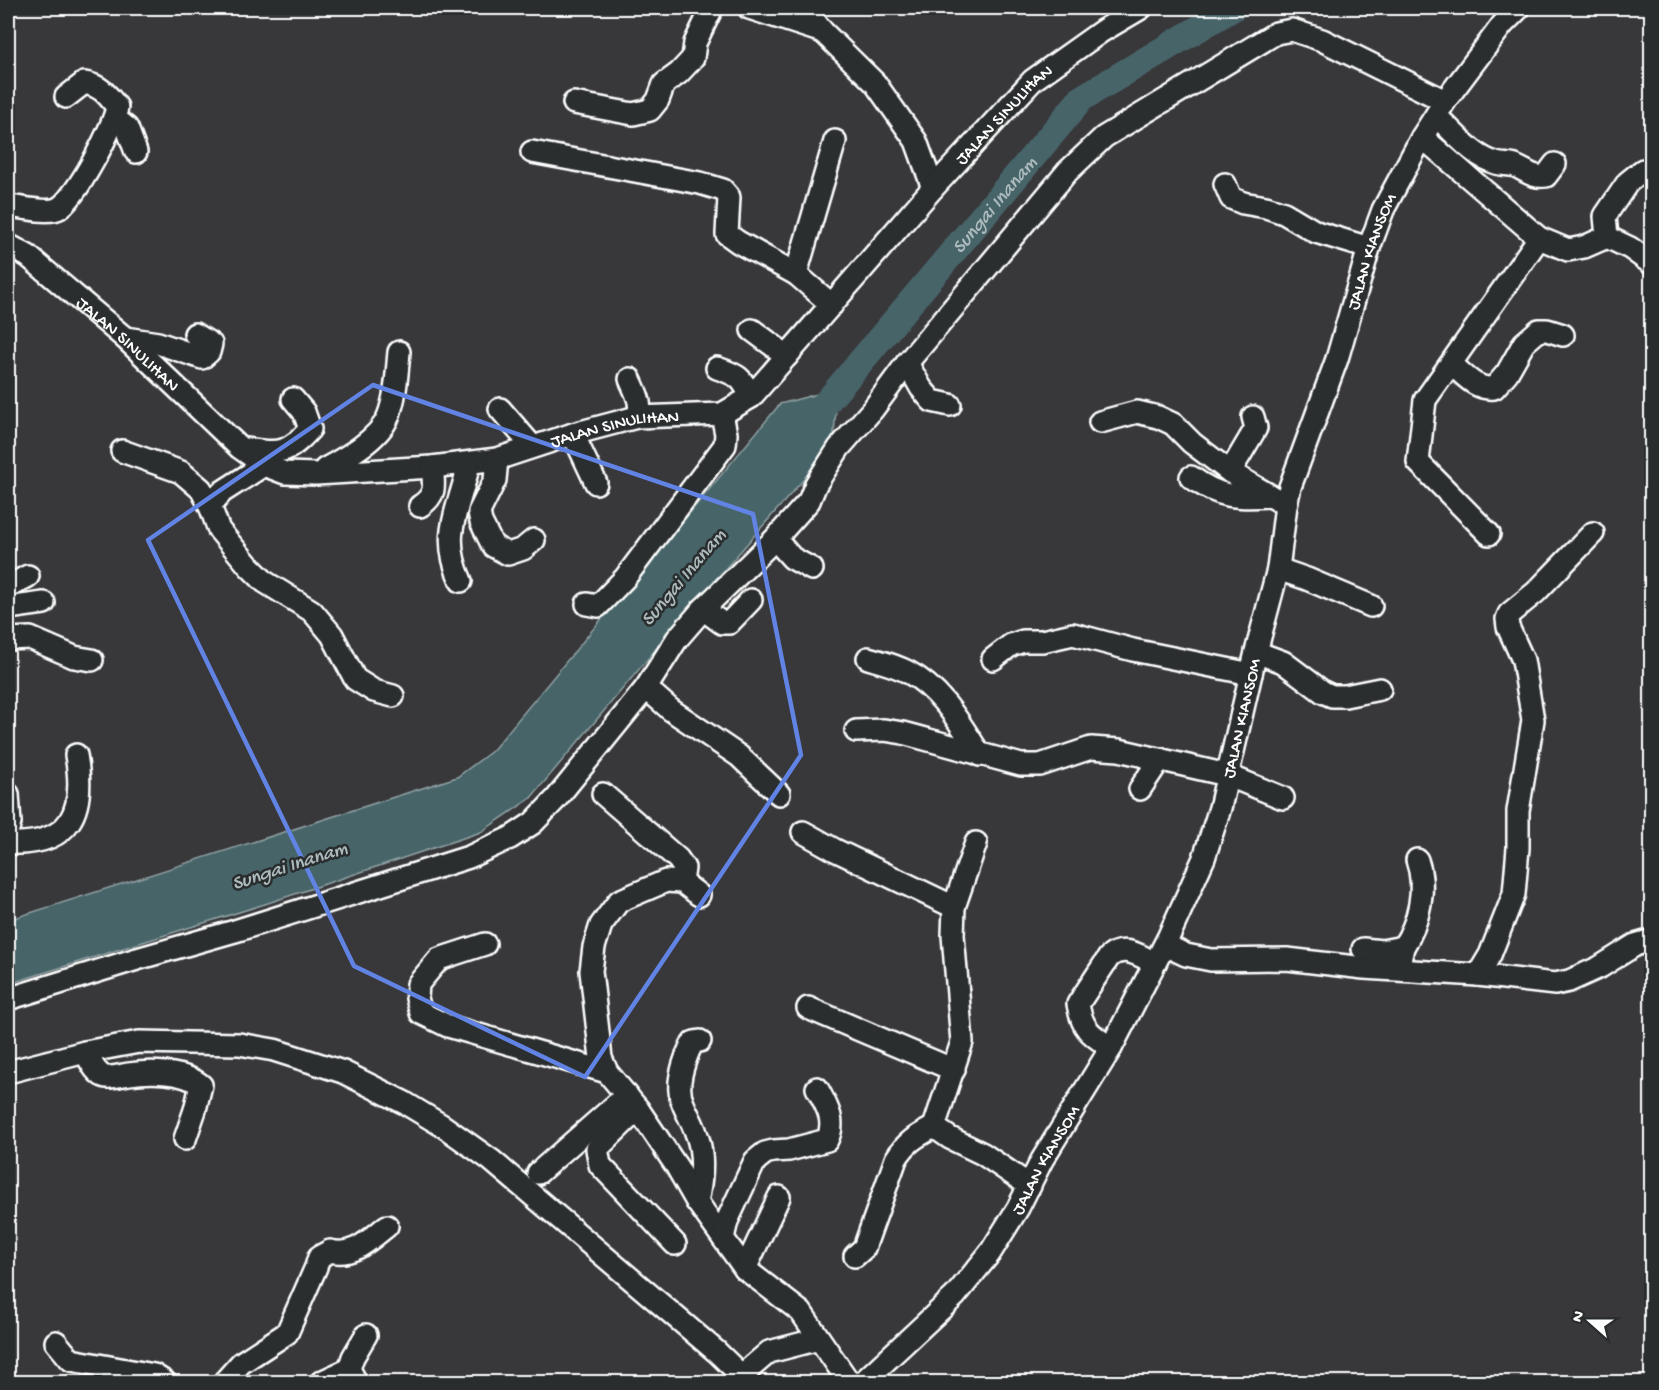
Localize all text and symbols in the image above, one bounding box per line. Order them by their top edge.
street label: JALAN SINULIHAN [952,61,1058,170]
water label: Sungai Inanam [949,152,1044,259]
street label: JALAN KIANSOM [1344,190,1403,312]
street label: JALAN SINULIHAN [71,293,183,397]
street label: JALAN SINULIHAN [548,408,680,454]
water label: Sungai Inanam [637,524,733,632]
street label: JALAN KIANSOM [1219,656,1267,780]
water label: Sungai Inanam [229,838,351,897]
street label: JALAN KIANSOM [1008,1102,1086,1219]
north arrow [1560,1291,1620,1351]
text: N [1569,1308,1590,1325]

